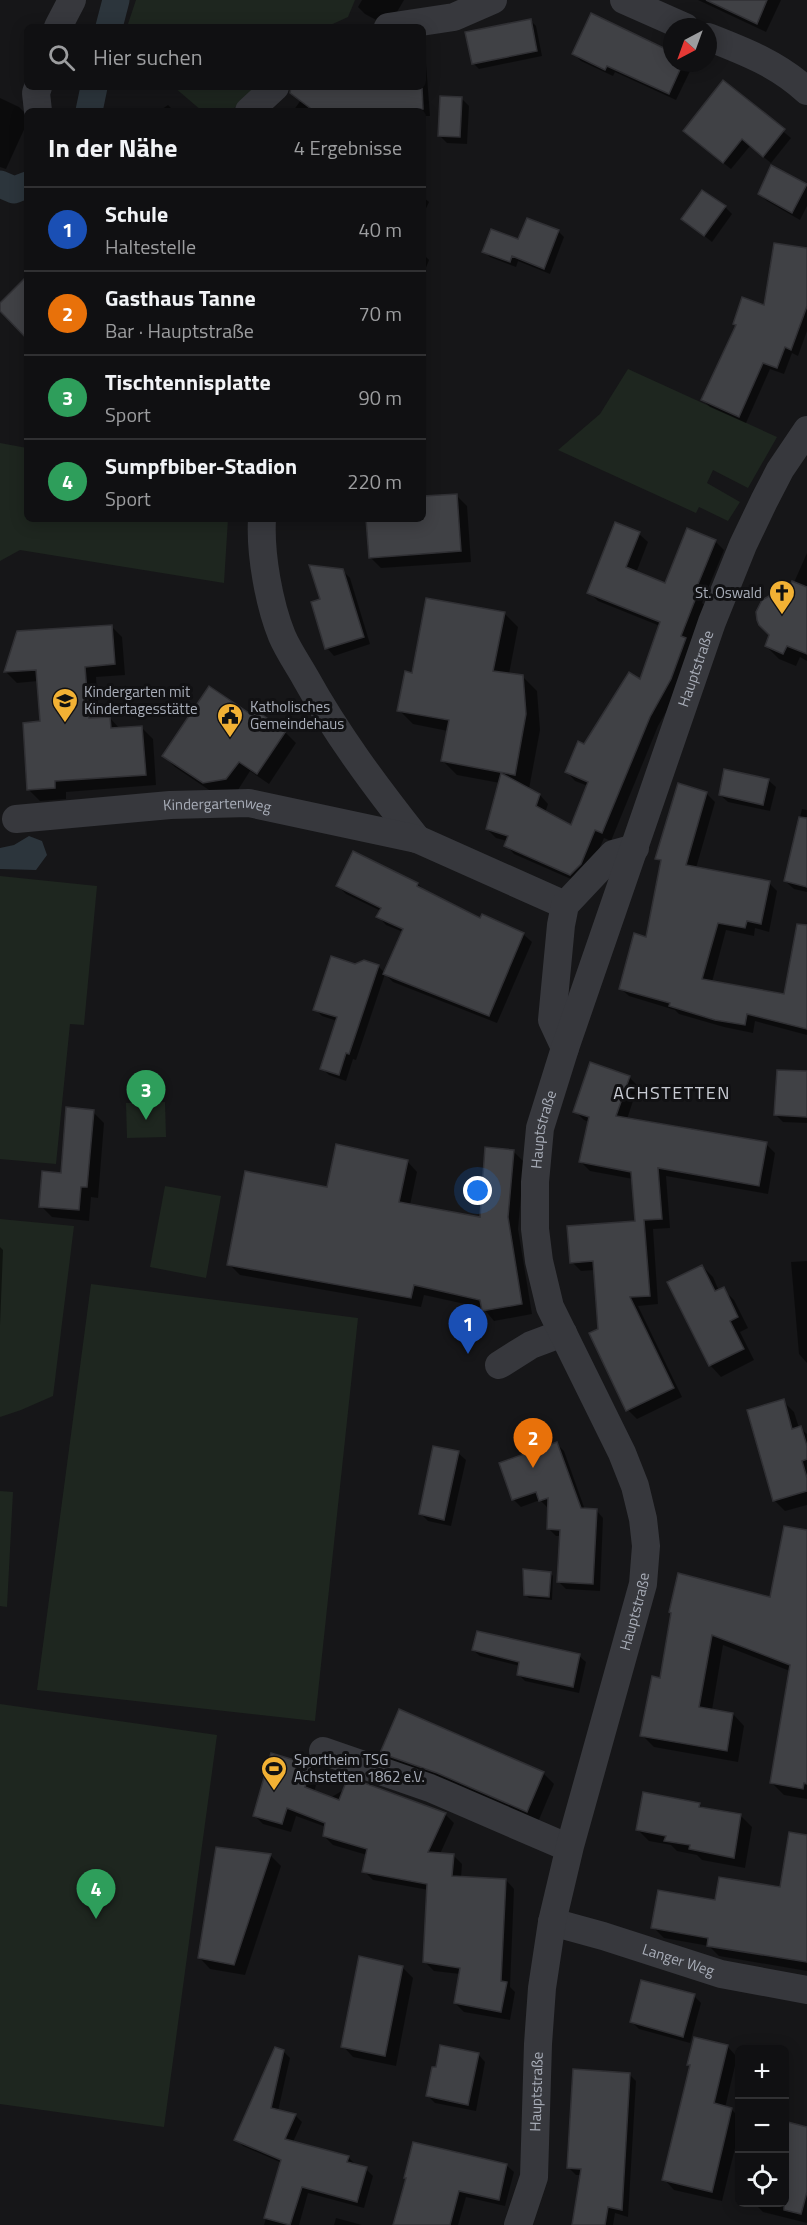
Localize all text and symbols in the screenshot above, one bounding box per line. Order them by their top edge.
north arrow [663,18,717,72]
search box [24,24,426,90]
text: Hier suchen [93,40,202,74]
icon: search [45,41,78,74]
text: In der Nähe [48,128,177,167]
text: 4 Ergebnisse [294,132,402,163]
text: Schule [105,197,168,231]
text: 1 [62,214,73,245]
text: 40 m [358,214,402,245]
text: Haltestelle [105,231,196,262]
text: Gasthaus Tanne [105,281,256,315]
text: 2 [62,298,73,329]
text: 70 m [358,298,402,329]
text: Bar · Hauptstraße [105,315,254,346]
text: Tischtennisplatte [105,365,271,399]
text: 3 [62,382,73,413]
text: 90 m [358,382,402,413]
text: Sport [105,399,151,430]
text: Sumpfbiber-Stadion [105,449,297,483]
text: 4 [62,466,73,497]
text: 220 m [347,466,402,497]
text: Sport [105,483,151,514]
church icon: St. Oswald [767,578,797,616]
place label: St. Oswald [695,581,762,604]
street label: Hauptstraße [672,627,719,710]
place label: Kindergarten mit Kindertagesstätte [84,680,197,720]
school or university icon: Kindergarten mit Kindertagesstätte [50,686,80,724]
place label: Katholisches Gemeindehaus [250,695,344,735]
public building icon: Katholisches Gemeindehaus [215,701,245,739]
street label: Kindergartenweg [162,790,274,819]
pin: 3 [126,1070,166,1120]
district label: ACHSTETTEN [613,1079,731,1106]
street label: Hauptstraße [524,1087,562,1170]
your location [463,1176,492,1205]
pin: 1 [448,1304,488,1354]
pin: 2 [514,1418,552,1468]
street label: Hauptstraße [613,1572,655,1653]
place label: Sportheim TSG Achstetten 1862 e.V. [294,1748,425,1788]
sports icon: Sportheim TSG Achstetten 1862 e.V. [259,1754,289,1792]
pin: 4 [76,1870,116,1919]
street label: Langer Weg [639,1937,718,1982]
map controls [735,2045,789,2207]
button: + [735,2045,789,2099]
street label: Hauptstraße [523,2051,549,2132]
button: − [735,2099,789,2153]
button: locate [735,2153,789,2207]

